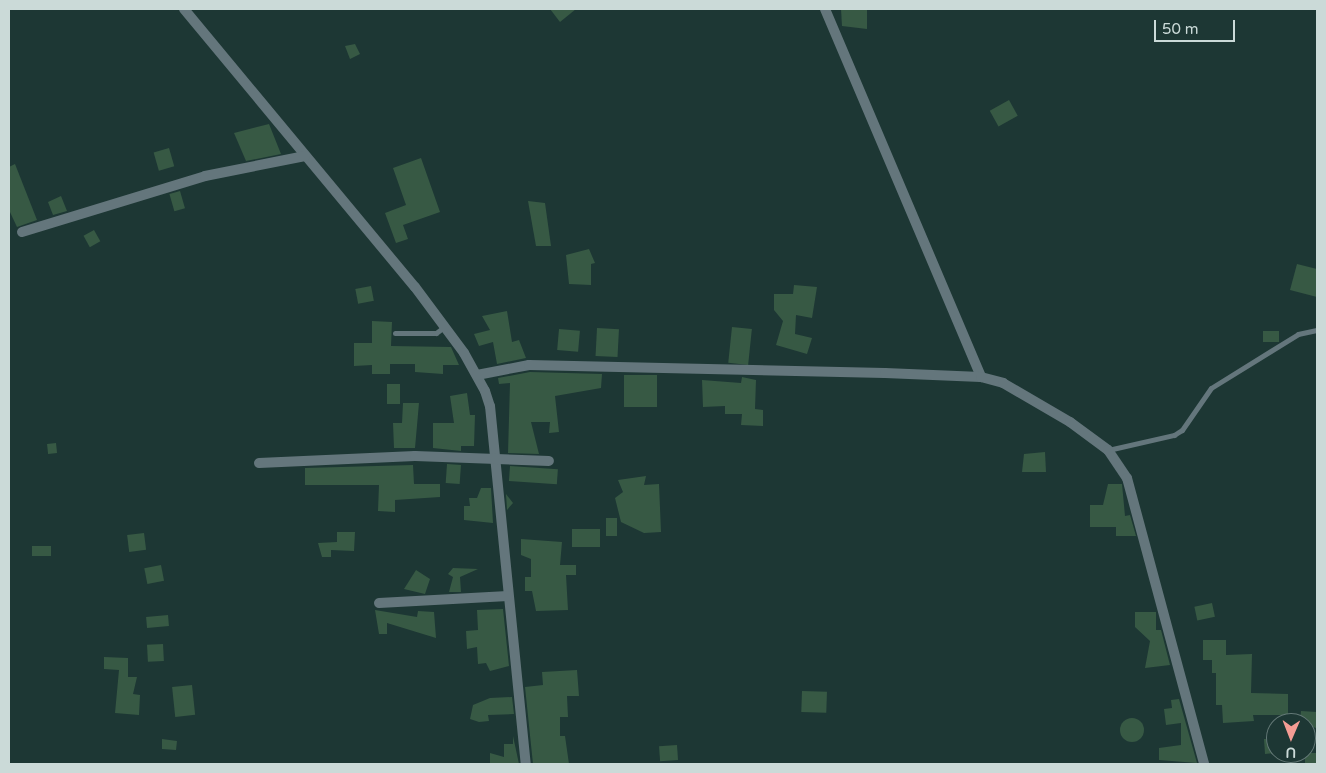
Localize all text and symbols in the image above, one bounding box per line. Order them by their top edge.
scale bar [1156,10,1237,42]
text: 50 m [1162,20,1199,38]
north arrow [1266,713,1316,763]
text: U [1285,744,1296,761]

